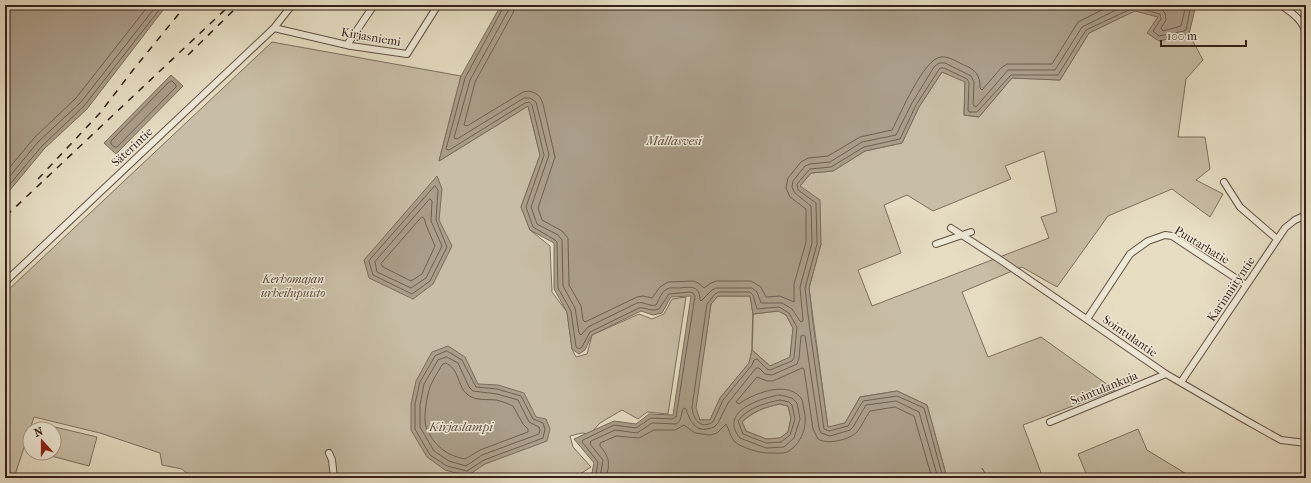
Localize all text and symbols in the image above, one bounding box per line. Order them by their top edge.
scale bar [1161,22,1246,48]
street label: Kirjasniemi [340,25,402,49]
text: 100 m [1167,29,1197,43]
street label: Säterintie [109,124,156,170]
water label: Mallasvesi [645,133,703,148]
street label: Puutarhatie [1172,223,1232,267]
street label: Karinniityntie [1204,254,1258,324]
park label: Kerhomajan urheilupuisto [261,272,325,300]
street label: Sointulantie [1100,312,1160,360]
street label: Sointulankuja [1068,368,1140,408]
water label: Kirjaslampi [428,419,494,434]
north arrow [22,421,62,461]
text: N [32,424,45,440]

